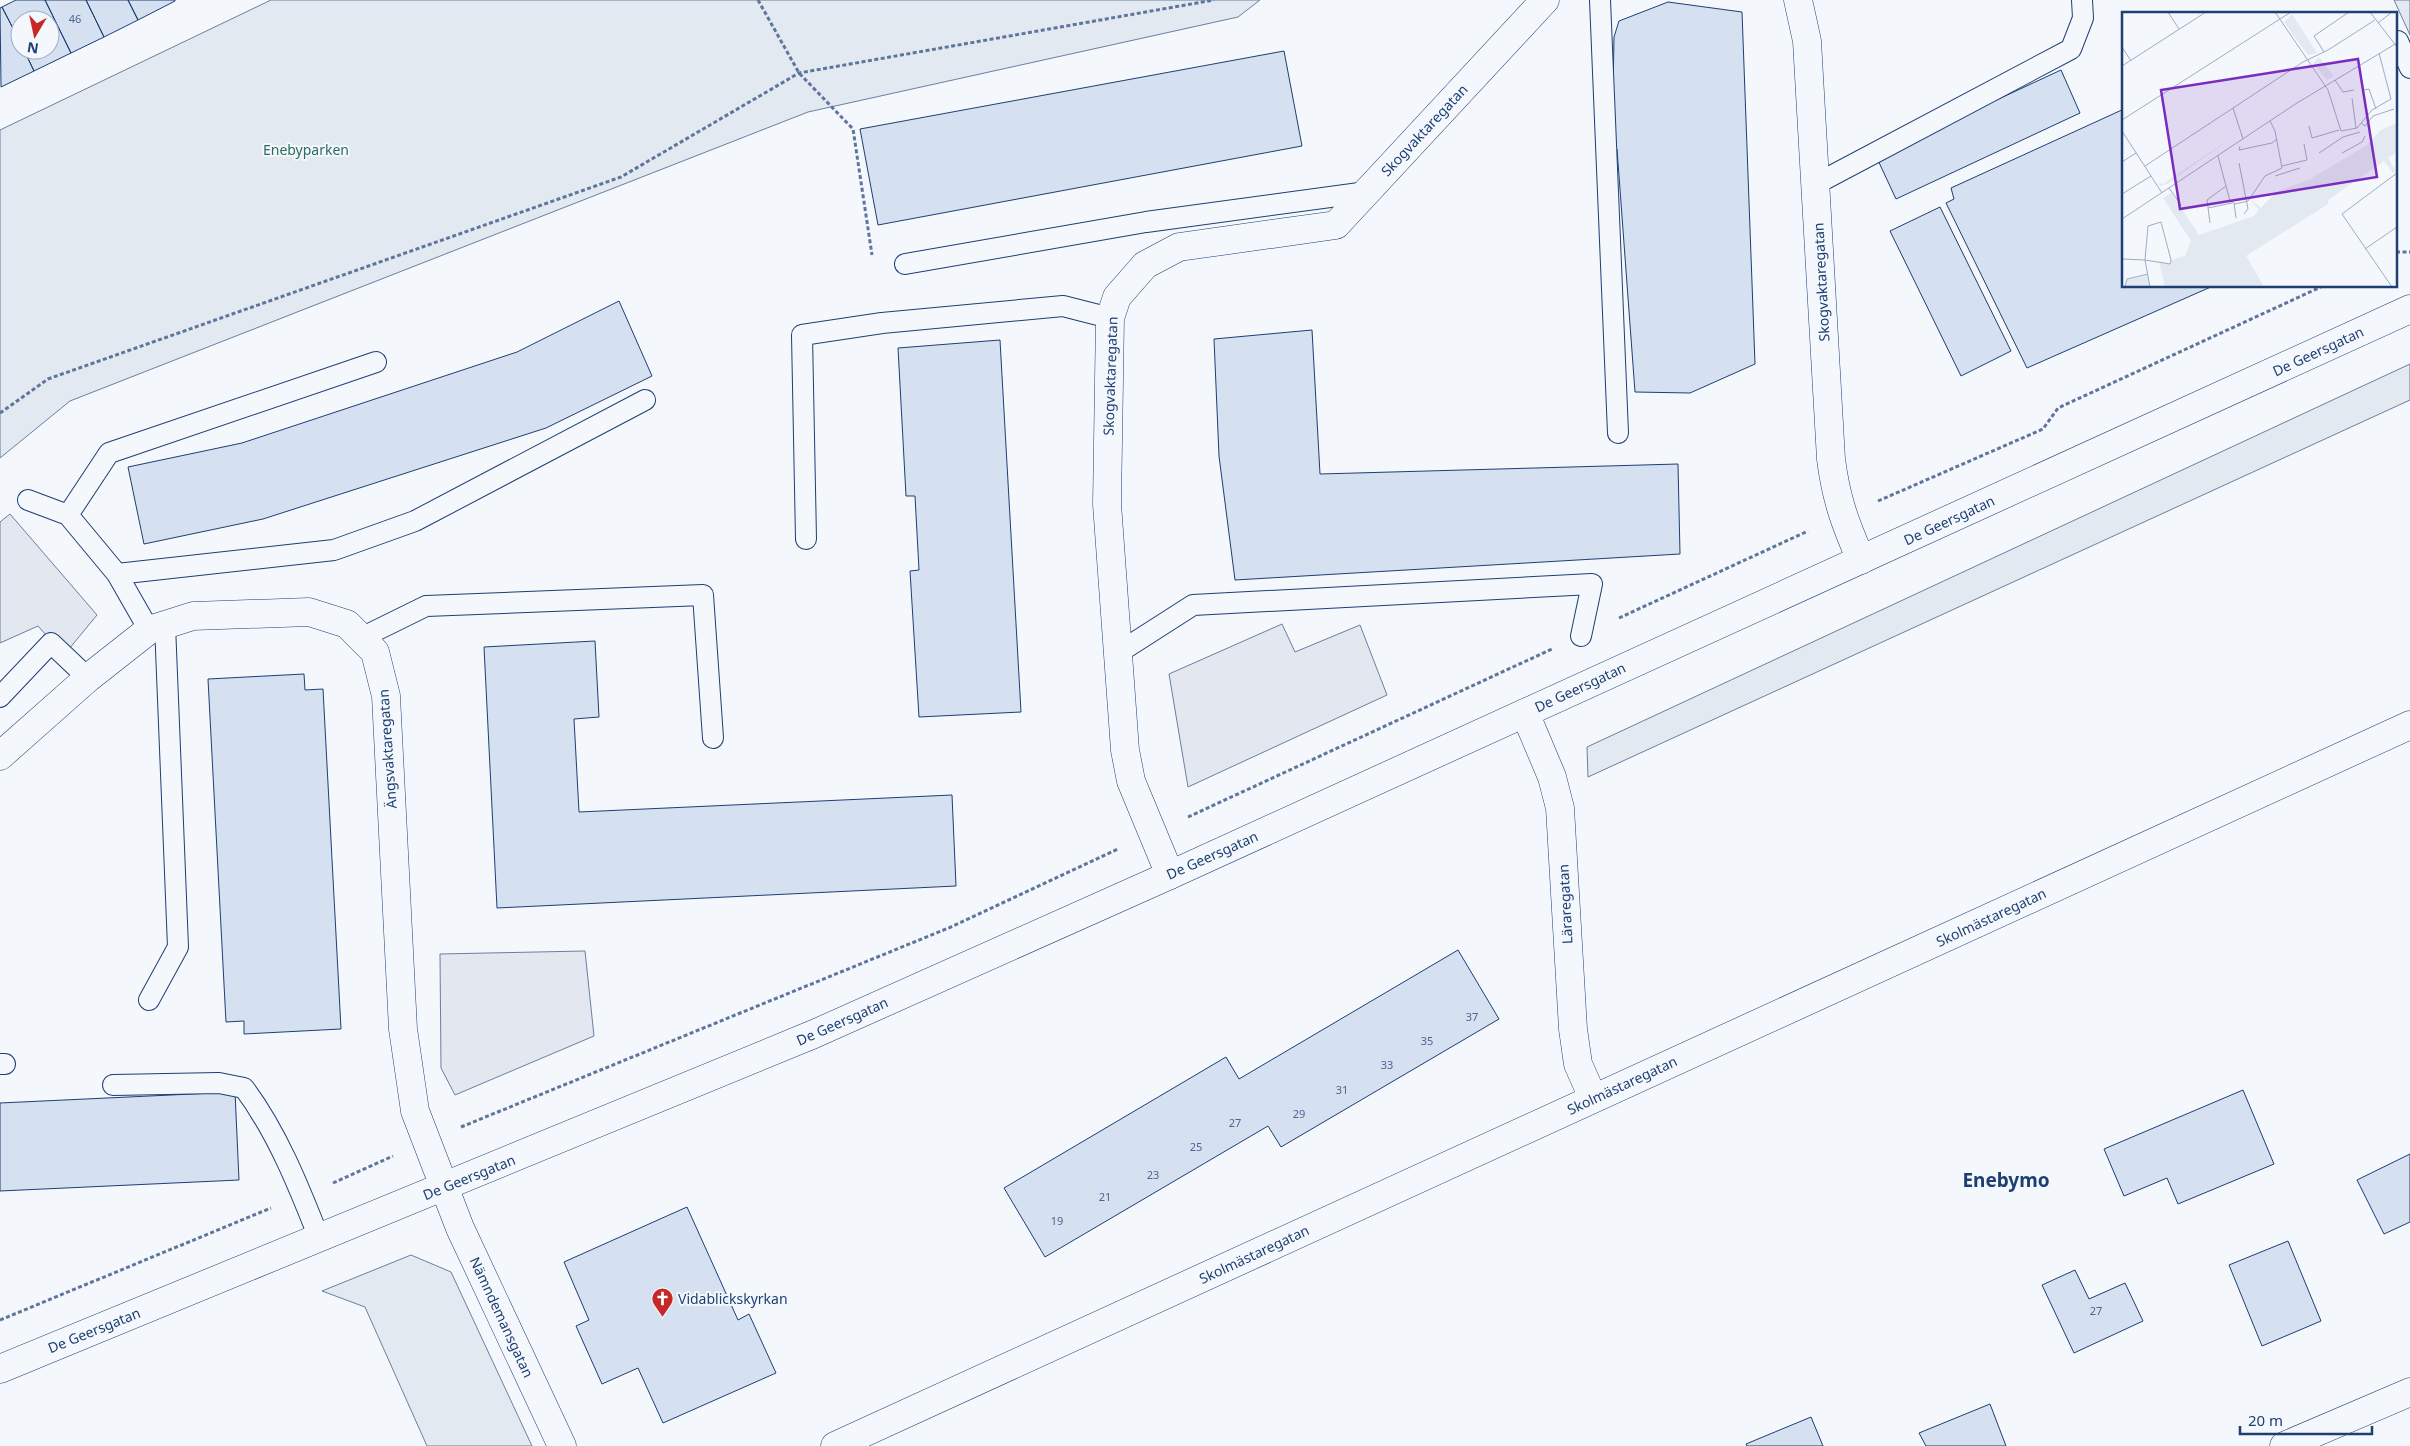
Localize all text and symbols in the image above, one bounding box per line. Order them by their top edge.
north arrow [10,10,60,60]
house number: 46 [69,11,81,26]
inset map [2122,12,2398,288]
text: N [26,38,40,59]
street label: Skogvaktaregatan [1376,80,1472,180]
park label: Enebyparken [263,140,349,159]
street label: Skogvaktaregatan [1808,222,1834,342]
street label: Skogvaktaregatan [1098,316,1122,436]
street label: De Geersgatan [2269,322,2367,380]
street label: De Geersgatan [1900,491,1998,549]
street label: De Geersgatan [1531,658,1629,716]
street label: Ängsvaktaregatan [373,689,401,809]
street label: De Geersgatan [1163,826,1261,884]
street label: Läraregatan [1553,864,1577,944]
street label: Skolmästaregatan [1933,883,2049,951]
street label: De Geersgatan [793,992,891,1050]
house number: 37 [1466,1009,1478,1024]
house number: 35 [1421,1033,1433,1048]
street label: Skolmästaregatan [1564,1051,1680,1119]
house number: 33 [1381,1057,1393,1072]
house number: 31 [1336,1082,1348,1097]
house number: 29 [1293,1106,1305,1121]
house number: 27 [1229,1115,1241,1130]
house number: 25 [1190,1139,1202,1154]
street label: De Geersgatan [420,1150,518,1204]
house number: 23 [1147,1167,1159,1182]
district label: Enebymo [1962,1167,2050,1193]
house number: 21 [1099,1189,1111,1204]
house number: 19 [1051,1213,1063,1228]
street label: Skolmästaregatan [1196,1220,1312,1288]
street label: Nämndemansgatan [466,1254,538,1380]
church icon: Vidablickskyrkan [650,1286,674,1317]
place label: Vidablickskyrkan [678,1289,788,1308]
street label: De Geersgatan [45,1303,143,1357]
house number: 27 [2090,1303,2102,1318]
scale bar [2240,1404,2372,1436]
text: 20 m [2248,1410,2283,1430]

